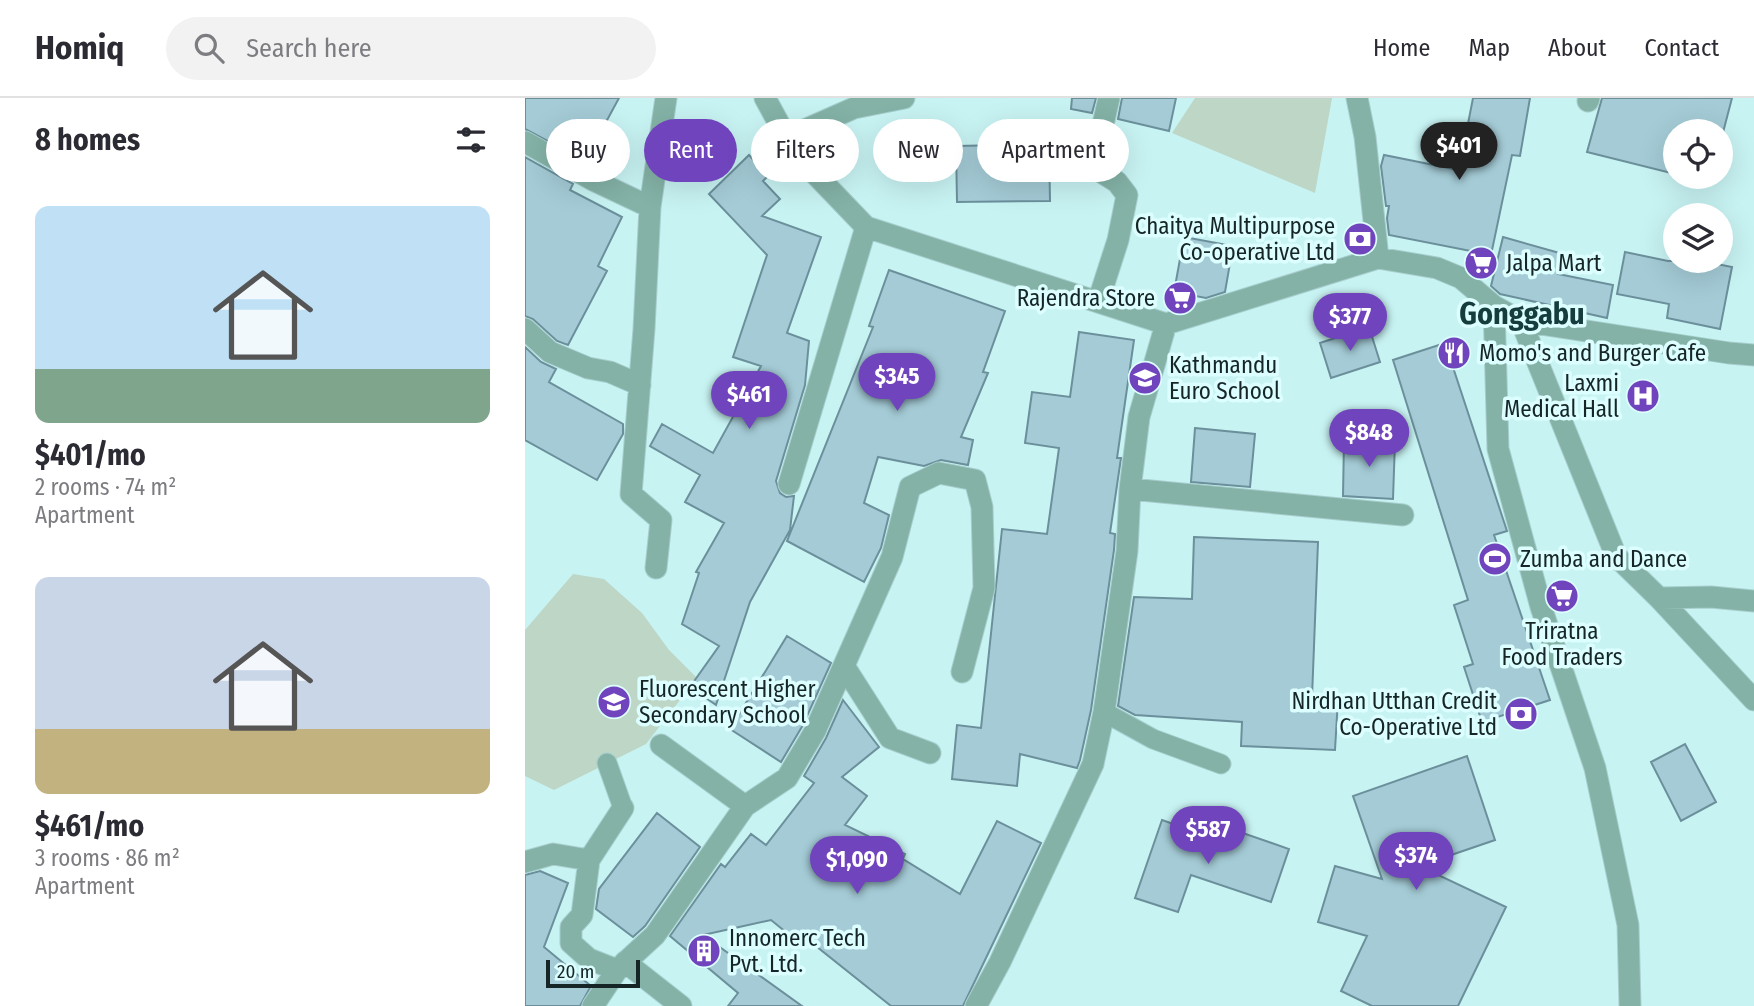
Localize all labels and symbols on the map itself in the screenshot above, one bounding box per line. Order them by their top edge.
pin: $401 [1418,122,1500,182]
place label: Chaitya Multipurpose Co-operative Ltd [1135,212,1335,266]
bank icon: Chaitya Multipurpose Co-operative Ltd [1341,220,1379,258]
supermarket icon: Jalpa Mart [1462,244,1500,282]
place label: Jalpa Mart [1506,249,1602,277]
supermarket icon: Rajendra Store [1161,279,1199,317]
place label: Rajendra Store [1017,284,1155,312]
pin: $377 [1309,294,1391,353]
district label: Gonggabu [1459,296,1585,332]
restaurant icon: Momo's and Burger Cafe [1435,334,1473,372]
place label: Momo's and Burger Cafe [1479,339,1706,367]
place label: Kathmandu Euro School [1169,351,1280,405]
pin: $345 [856,354,938,413]
school or university icon: Kathmandu Euro School [1126,359,1164,397]
place label: Laxmi Medical Hall [1504,369,1619,423]
pin: $461 [708,372,790,431]
hospital icon: Laxmi Medical Hall [1624,377,1662,415]
pin: $848 [1328,410,1410,469]
sports icon: Zumba and Dance [1476,540,1514,578]
place label: Zumba and Dance [1520,545,1687,573]
supermarket icon: Triratna Food Traders [1543,577,1581,615]
place label: Triratna Food Traders [1502,617,1623,671]
place label: Fluorescent Higher Secondary School [639,675,815,729]
school or university icon: Fluorescent Higher Secondary School [595,683,633,721]
place label: Nirdhan Utthan Credit Co-Operative Ltd [1291,687,1497,741]
bank icon: Nirdhan Utthan Credit Co-Operative Ltd [1502,695,1540,733]
pin: $587 [1167,806,1249,866]
pin: $374 [1375,832,1457,892]
pin: $1,090 [800,836,914,896]
place label: Innomerc Tech Pvt. Ltd. [729,924,866,978]
building icon: Innomerc Tech Pvt. Ltd. [685,932,723,970]
scale bar [546,957,641,989]

